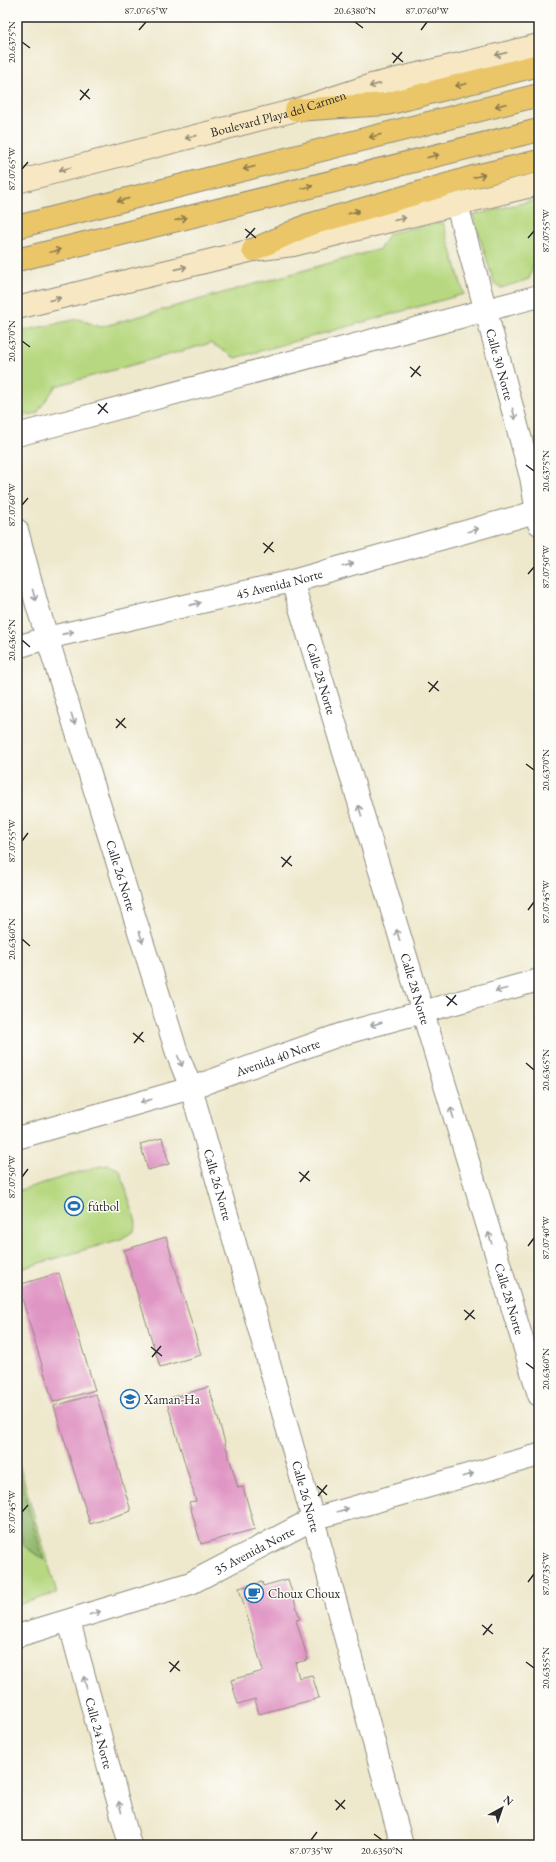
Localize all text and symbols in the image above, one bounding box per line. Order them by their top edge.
text: 87.0765°W [124,4,168,17]
text: 20.6380°N [334,4,376,17]
text: 87.0760°W [405,4,449,17]
text: 20.6375°N [5,21,18,63]
one-way arrow [495,51,508,59]
one-way arrow [368,82,381,89]
one-way arrow [454,82,467,89]
street label: Boulevard Playa del Carmen [208,86,348,140]
one-way arrow [495,101,508,109]
one-way arrow [369,133,382,141]
one-way arrow [185,134,198,141]
text: 87.0765°W [5,147,18,191]
one-way arrow [426,151,439,159]
one-way arrow [243,165,256,172]
one-way arrow [59,166,72,174]
one-way arrow [473,172,486,179]
one-way arrow [300,183,313,190]
one-way arrow [117,197,130,204]
one-way arrow [348,207,361,215]
text: 87.0755°W [539,209,552,253]
one-way arrow [174,215,187,222]
one-way arrow [394,215,407,222]
one-way arrow [48,246,61,254]
one-way arrow [174,264,187,271]
one-way arrow [48,295,61,302]
text: 20.6370°N [5,320,18,362]
street label: Calle 30 Norte [482,326,518,402]
one-way arrow [511,408,518,421]
text: 20.6375°N [539,450,552,492]
text: 87.0760°W [5,483,18,527]
one-way arrow [466,526,479,533]
text: 87.0750°W [539,545,552,589]
one-way arrow [341,561,354,568]
street label: 45 Avenida Norte [235,564,324,602]
one-way arrow [31,588,38,601]
one-way arrow [188,600,201,607]
text: 20.6365°N [5,619,18,661]
one-way arrow [61,629,74,637]
street label: Calle 28 Norte [303,641,340,716]
one-way arrow [70,713,77,726]
text: 20.6370°N [539,749,552,791]
one-way arrow [356,805,363,818]
text: 87.0755°W [5,819,18,863]
street label: Calle 26 Norte [102,838,141,913]
text: 87.0745°W [539,880,552,924]
text: 20.6360°N [5,918,18,960]
one-way arrow [394,929,401,942]
one-way arrow [138,930,145,943]
street label: Calle 28 Norte [397,951,435,1026]
one-way arrow [495,987,508,994]
one-way arrow [370,1021,383,1028]
street label: Avenida 40 Norte [232,1034,322,1080]
text: 20.6365°N [539,1049,552,1091]
one-way arrow [177,1054,185,1066]
one-way arrow [140,1098,153,1105]
one-way arrow [448,1107,455,1120]
street label: Calle 26 Norte [200,1147,237,1222]
text: 87.0750°W [5,1155,18,1199]
sports icon: fútbol [63,1195,85,1217]
place label: fútbol [88,1198,119,1215]
text: 87.0740°W [539,1216,552,1260]
one-way arrow [486,1232,494,1244]
street label: Calle 28 Norte [491,1261,529,1336]
text: 20.6360°N [539,1348,552,1390]
school or university icon: Xaman-Ha [119,1388,141,1410]
place label: Xaman-Ha [143,1391,201,1408]
street label: Calle 26 Norte [288,1458,325,1534]
one-way arrow [462,1471,475,1478]
text: 87.0745°W [5,1490,18,1534]
one-way arrow [336,1506,349,1513]
street label: 35 Avenida Norte [211,1522,297,1578]
text: 87.0735°W [539,1552,552,1596]
cafe icon: Choux Choux [243,1582,265,1604]
place label: Choux Choux [268,1585,341,1602]
one-way arrow [88,1609,101,1616]
text: 20.6355°N [539,1647,552,1689]
one-way arrow [81,1676,88,1689]
street label: Calle 24 Norte [82,1695,117,1771]
north arrow [482,1788,522,1828]
text: N [501,1792,516,1809]
one-way arrow [116,1801,123,1814]
text: 87.0735°W [289,1844,333,1857]
text: 20.6350°N [361,1844,403,1857]

